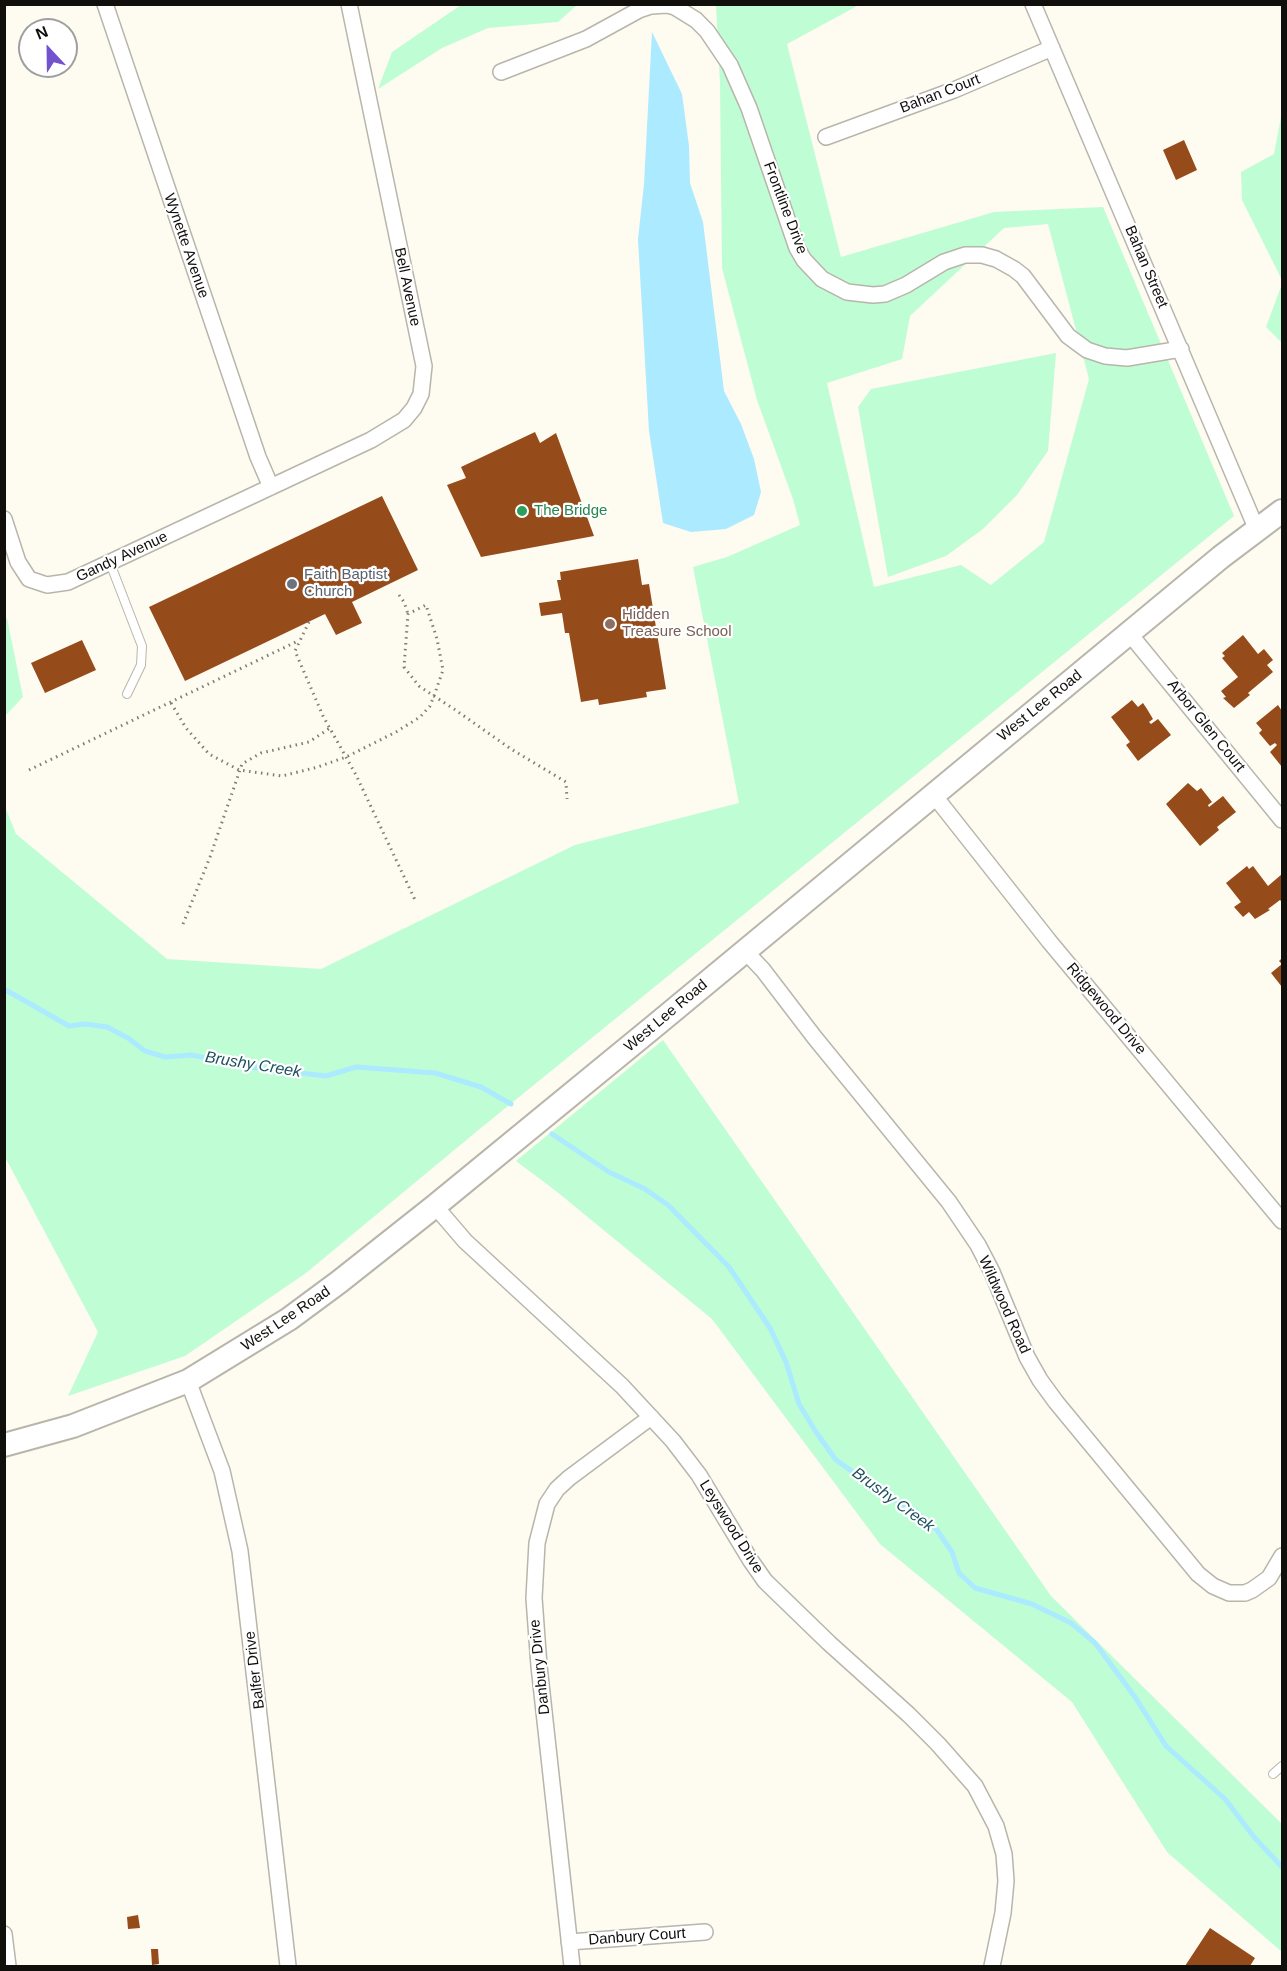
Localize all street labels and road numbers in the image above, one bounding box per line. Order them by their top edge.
street label: Bahan Court [897,71,983,117]
street label: Frontline Drive [759,159,811,257]
street label: Wynette Avenue [160,191,212,301]
street label: Bahan Street [1121,223,1171,311]
street label: Bell Avenue [390,246,424,328]
street label: Gandy Avenue [73,528,171,586]
street label: West Lee Road [994,667,1086,745]
street label: Arbor Glen Court [1163,676,1249,776]
street label: Ridgewood Drive [1062,959,1150,1059]
street label: West Lee Road [621,976,711,1056]
street label: Wildwood Road [974,1253,1034,1357]
street label: West Lee Road [238,1283,334,1355]
street label: Leyswood Drive [695,1477,767,1577]
street label: Danbury Drive [526,1618,554,1716]
street label: Balfer Drive [241,1630,269,1710]
street label: Danbury Court [588,1925,686,1949]

